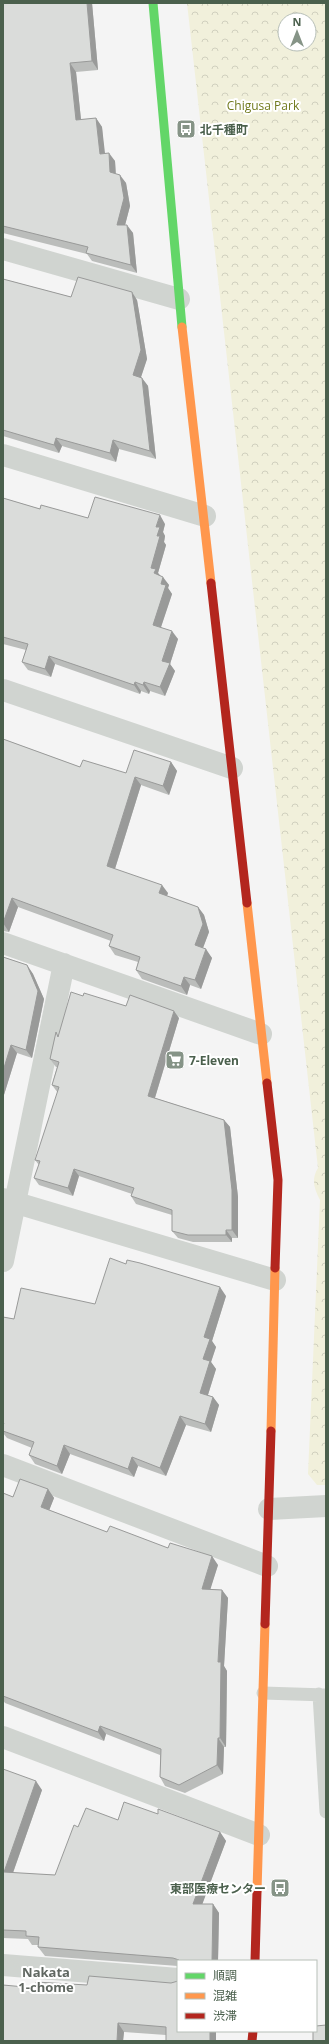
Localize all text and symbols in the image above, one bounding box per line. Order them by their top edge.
north arrow [277,12,317,52]
text: N [293,14,301,29]
park label: Chigusa Park [227,97,300,114]
bus stop icon: 北千種町 [175,118,197,140]
place label: 北千種町 [200,121,248,138]
supermarket icon: 7-Eleven [164,1049,186,1071]
place label: 7-Eleven [189,1052,239,1069]
bus stop icon: 東部医療センター [269,1877,291,1899]
place label: 東部医療センター [170,1880,266,1897]
legend [177,1960,317,2032]
district label: Nakata 1-chome [18,1963,74,1996]
text: 順調 [213,1967,237,1984]
text: 混雑 [213,1987,237,2004]
text: 渋滞 [213,2007,237,2024]

